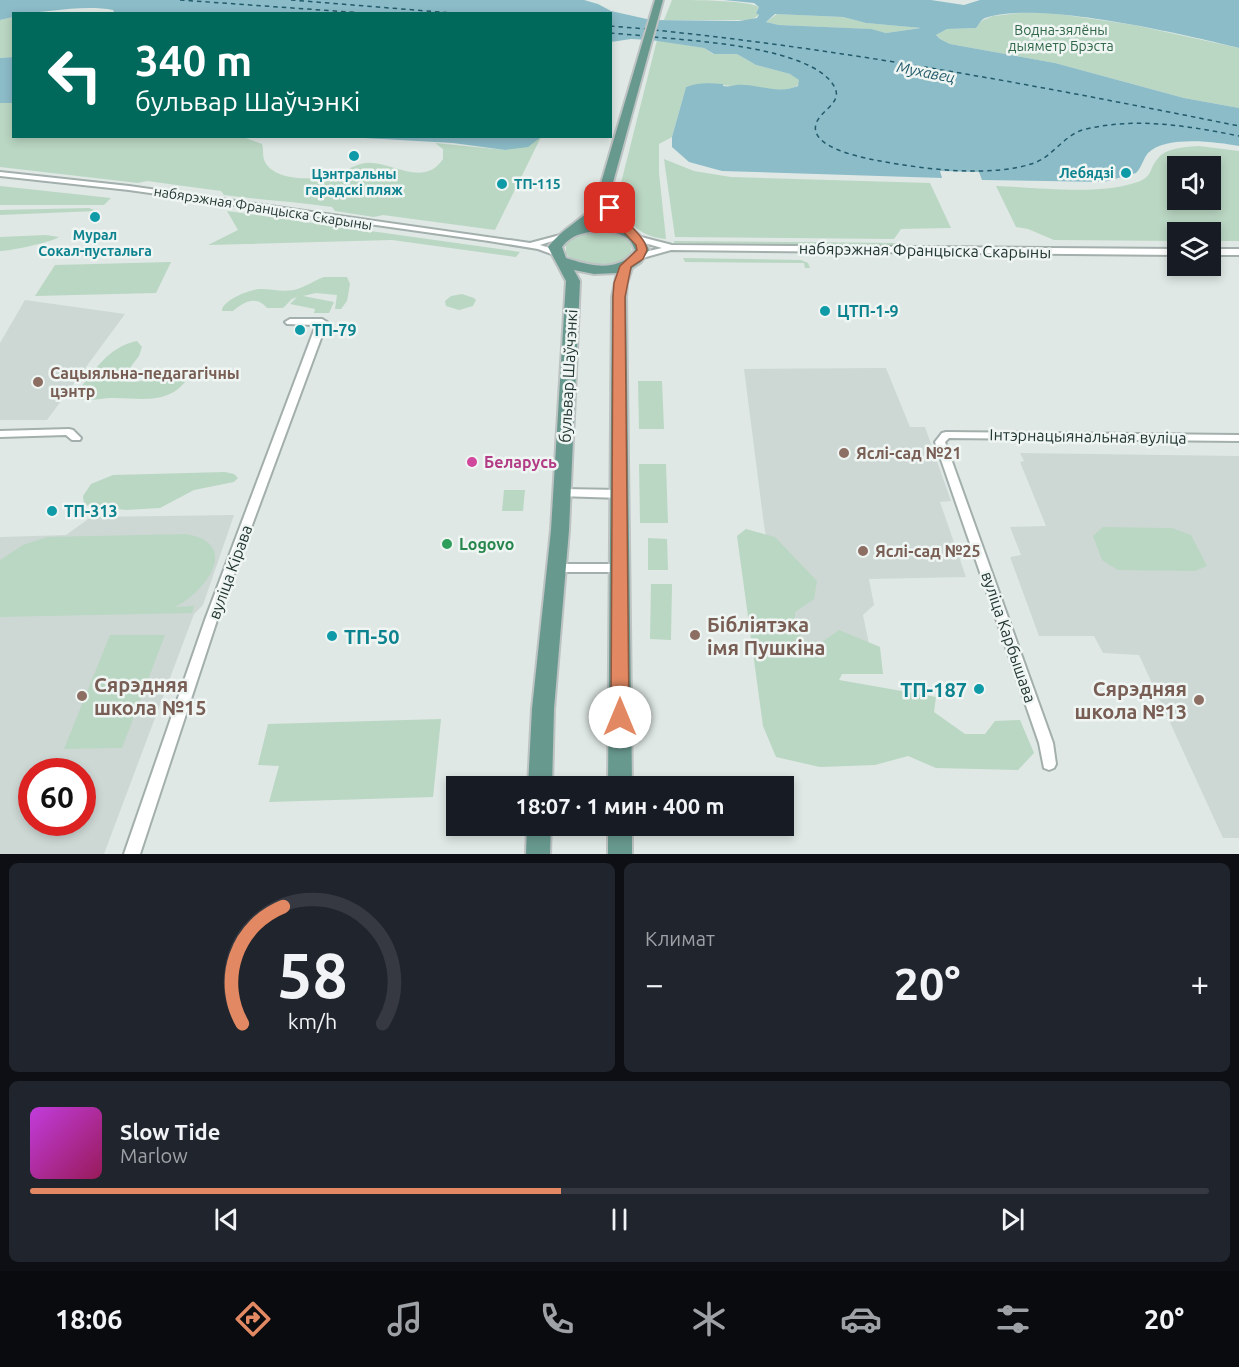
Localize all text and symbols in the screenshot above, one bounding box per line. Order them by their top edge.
park label: Водна-зялёны дыяметр Брэста [1008,22,1114,54]
icon: left [36,36,114,114]
text: 340 m [135,37,252,84]
water label: Мухавец [895,58,957,86]
text: бульвар Шаўчэнкі [135,86,360,116]
marker: Цэнтральны гарадскі пляж [347,149,361,163]
map controls [1167,156,1221,276]
button: sound [1167,156,1221,210]
place label: Лебядзі [1059,165,1114,181]
place label: Цэнтральны гарадскі пляж [305,166,403,198]
marker: Лебядзі [1119,166,1133,180]
place label: ТП-115 [514,176,561,192]
marker: ТП-115 [495,177,509,191]
pin [584,182,635,233]
street label: набярэжная Францыска Скарыны [153,183,373,233]
icon: arrive [593,191,626,224]
marker: Мурал Сокал-пустальга [88,210,102,224]
button: layers [1167,222,1221,276]
place label: Мурал Сокал-пустальга [38,227,152,259]
street label: набярэжная Францыска Скарыны [799,239,1051,261]
place label: ЦТП-1-9 [837,302,899,320]
marker: ЦТП-1-9 [818,304,832,318]
street label: бульвар Шаўчэнкі [556,309,580,443]
place label: ТП-79 [312,321,356,339]
marker: ТП-79 [293,323,307,337]
place label: Сацыяльна-педагагічны цэнтр [50,364,240,400]
marker: Сацыяльна-педагагічны цэнтр [31,375,45,389]
street label: Інтэрнацыянальная вуліца [989,425,1187,447]
place label: Яслі-сад №21 [856,444,961,462]
marker: Яслі-сад №21 [837,446,851,460]
place label: Беларусь [484,453,557,471]
marker: Беларусь [465,455,479,469]
place label: ТП-313 [64,502,117,520]
marker: ТП-313 [45,504,59,518]
street label: вуліца Кірава [205,522,255,622]
place label: Logovo [459,535,514,553]
marker: Logovo [440,537,454,551]
place label: Яслі-сад №25 [875,542,980,560]
marker: Яслі-сад №25 [856,544,870,558]
street label: вуліца Карбышава [978,569,1040,705]
place label: Бібліятэка імя Пушкіна [707,613,825,659]
place label: ТП-50 [344,625,400,648]
marker: Бібліятэка імя Пушкіна [688,628,702,642]
marker: ТП-50 [325,629,339,643]
place label: Сярэдняя школа №15 [94,673,207,719]
place label: Сярэдняя школа №13 [1074,677,1187,723]
place label: ТП-187 [900,678,967,701]
marker: ТП-187 [972,682,986,696]
position arrow [588,685,652,749]
marker: Сярэдняя школа №15 [75,689,89,703]
marker: Сярэдняя школа №13 [1192,693,1206,707]
speed limit sign: 60 [18,758,96,836]
text: 18:07 · 1 мин · 400 m [516,793,724,818]
text: Климат [645,927,715,950]
text: 58 [277,940,347,1010]
text: 20° [894,958,960,1009]
text: − [645,965,664,1002]
text: + [1190,965,1209,1002]
text: km/h [287,1010,337,1034]
text: Slow Tide [120,1119,220,1144]
text: Marlow [120,1144,188,1167]
icon: previous [210,1203,243,1236]
icon: pause [603,1203,636,1236]
icon: next [996,1203,1029,1236]
icon: directions [232,1298,274,1340]
icon: music [384,1298,426,1340]
icon: phone [536,1298,578,1340]
icon: climate [688,1298,730,1340]
icon: car [840,1298,882,1340]
icon: filters [992,1298,1034,1340]
text: 18:06 [55,1304,123,1334]
text: 20° [1144,1304,1184,1334]

